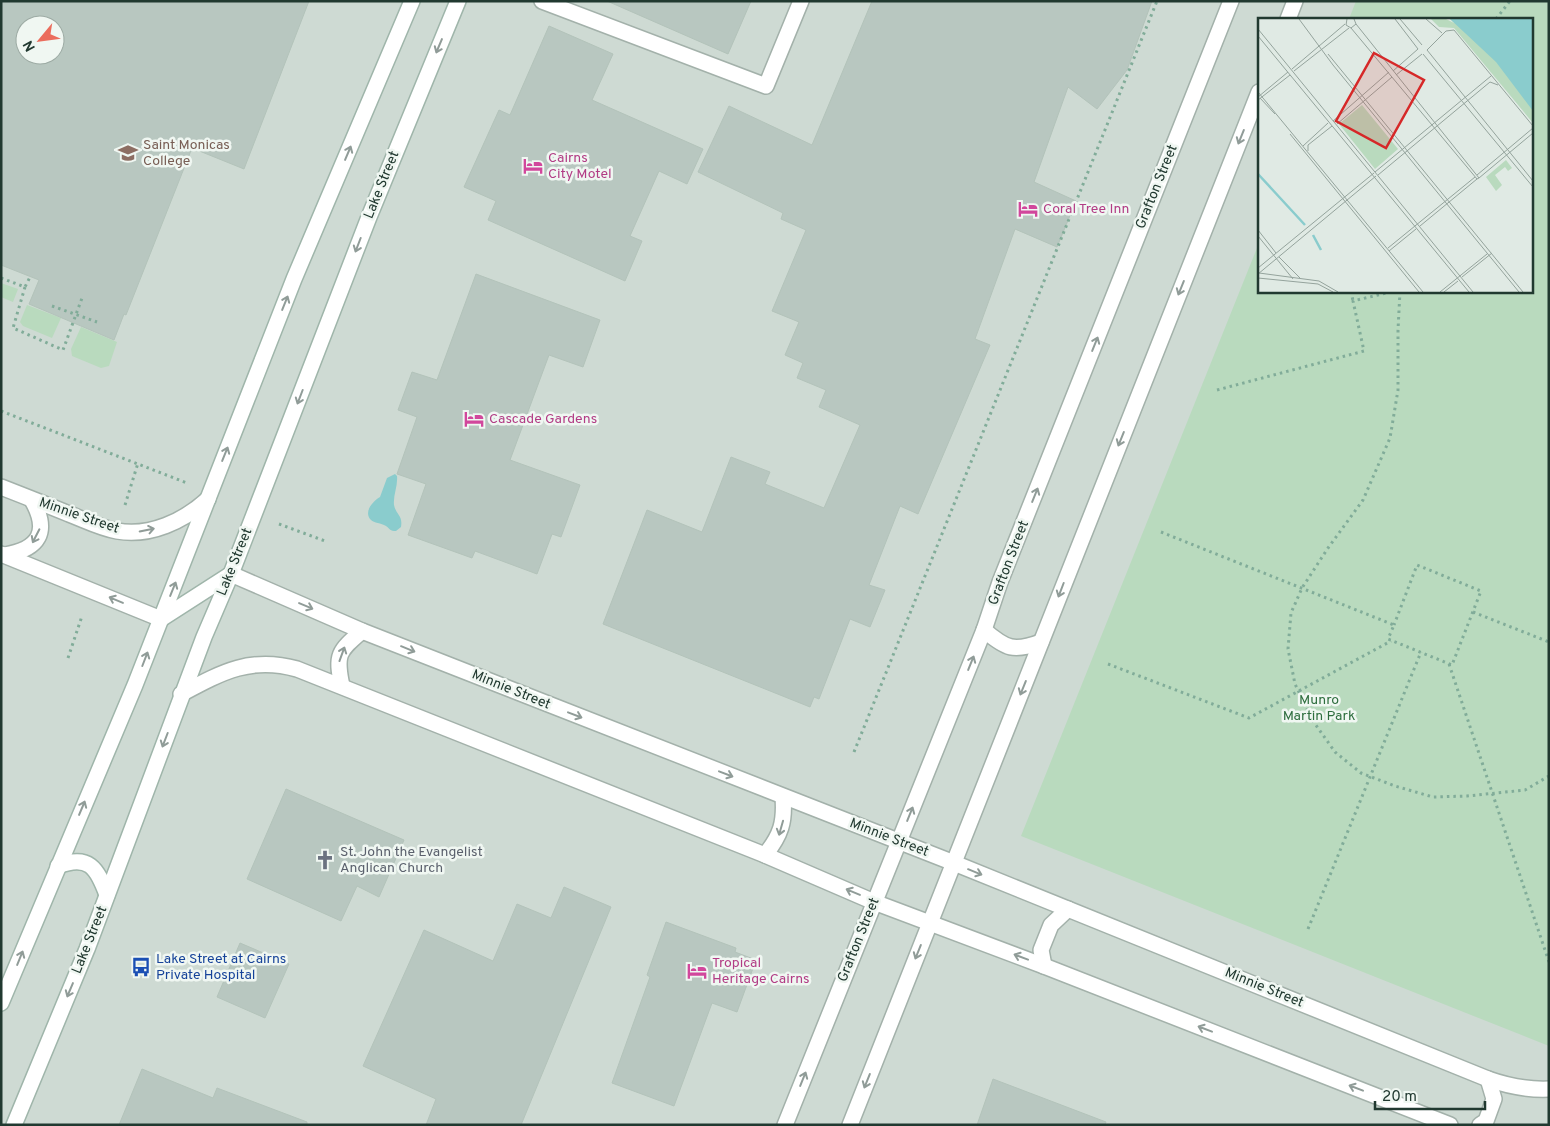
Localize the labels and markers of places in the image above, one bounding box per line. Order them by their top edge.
place label: Saint Monicas College [143,137,230,170]
school or university icon: Saint Monicas College [117,142,139,164]
place label: Cairns City Motel [548,150,612,183]
hotel icon: Cairns City Motel [522,155,544,177]
hotel icon: Coral Tree Inn [1017,198,1039,220]
place label: Coral Tree Inn [1043,201,1129,218]
hotel icon: Cascade Gardens [463,408,485,430]
place label: Cascade Gardens [489,411,597,428]
place label: St. John the Evangelist Anglican Church [340,844,483,877]
church icon: St. John the Evangelist Anglican Church [314,849,336,871]
place label: Lake Street at Cairns Private Hospital [156,951,286,984]
place label: Tropical Heritage Cairns [712,955,810,988]
bus stop icon: Lake Street at Cairns Private Hospital [130,956,152,978]
hotel icon: Tropical Heritage Cairns [686,960,708,982]

